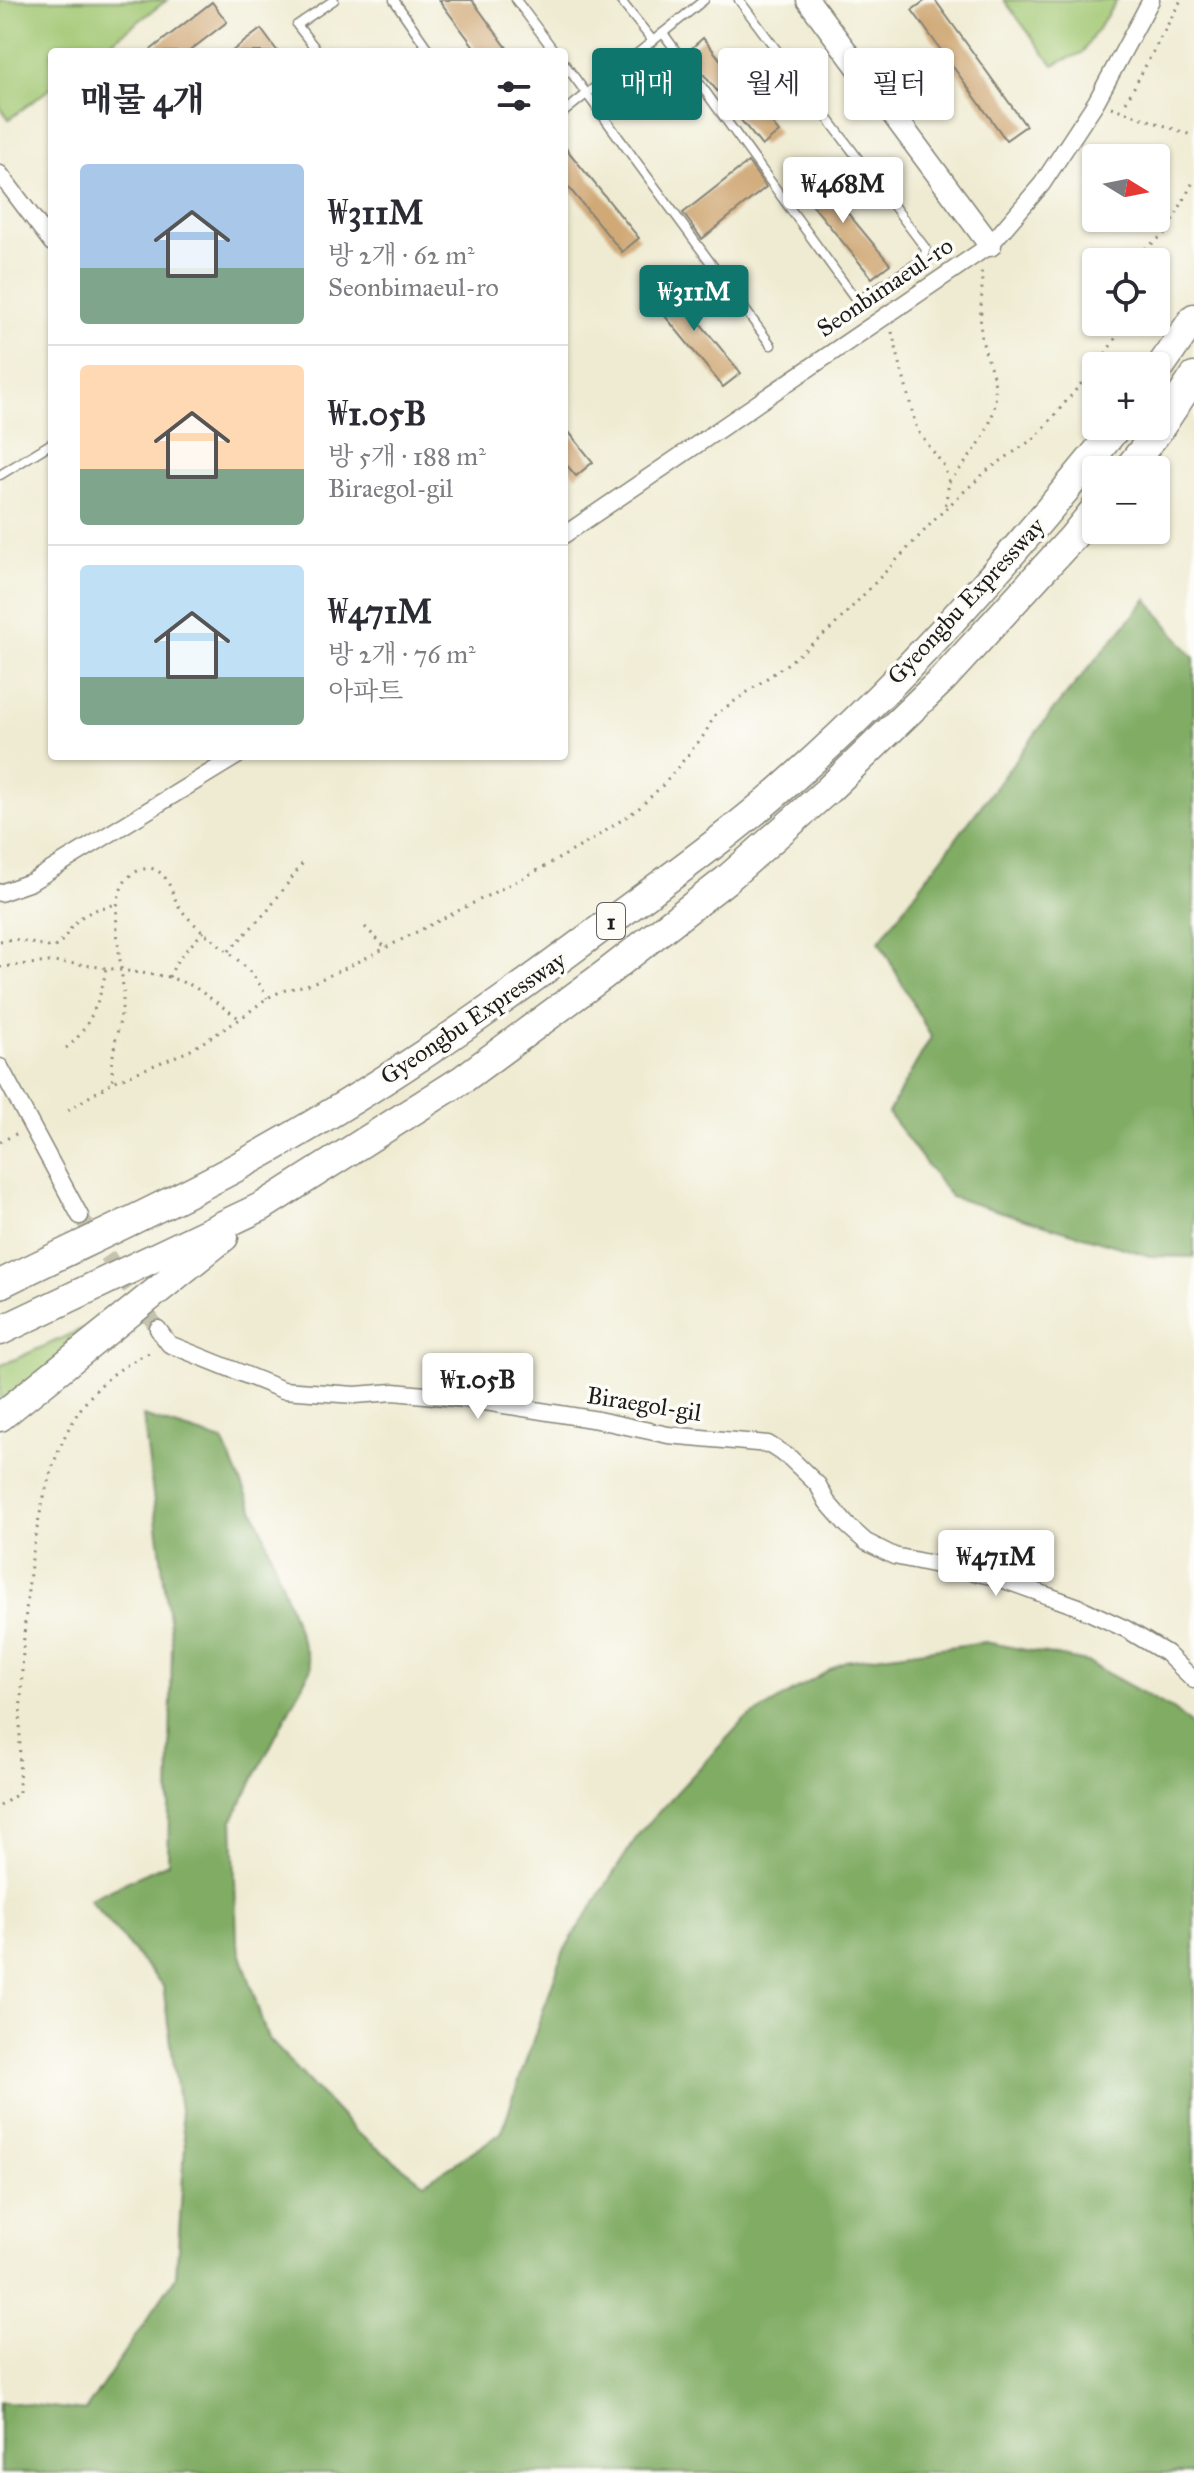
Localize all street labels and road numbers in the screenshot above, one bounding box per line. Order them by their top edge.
street label: Seonbimaeul-ro [811,230,959,344]
street label: Gyeongbu Expressway [881,511,1052,691]
road number: 1 [597,903,625,939]
street label: Gyeongbu Expressway [375,944,572,1091]
street label: Biraegol-gil [585,1380,704,1428]

